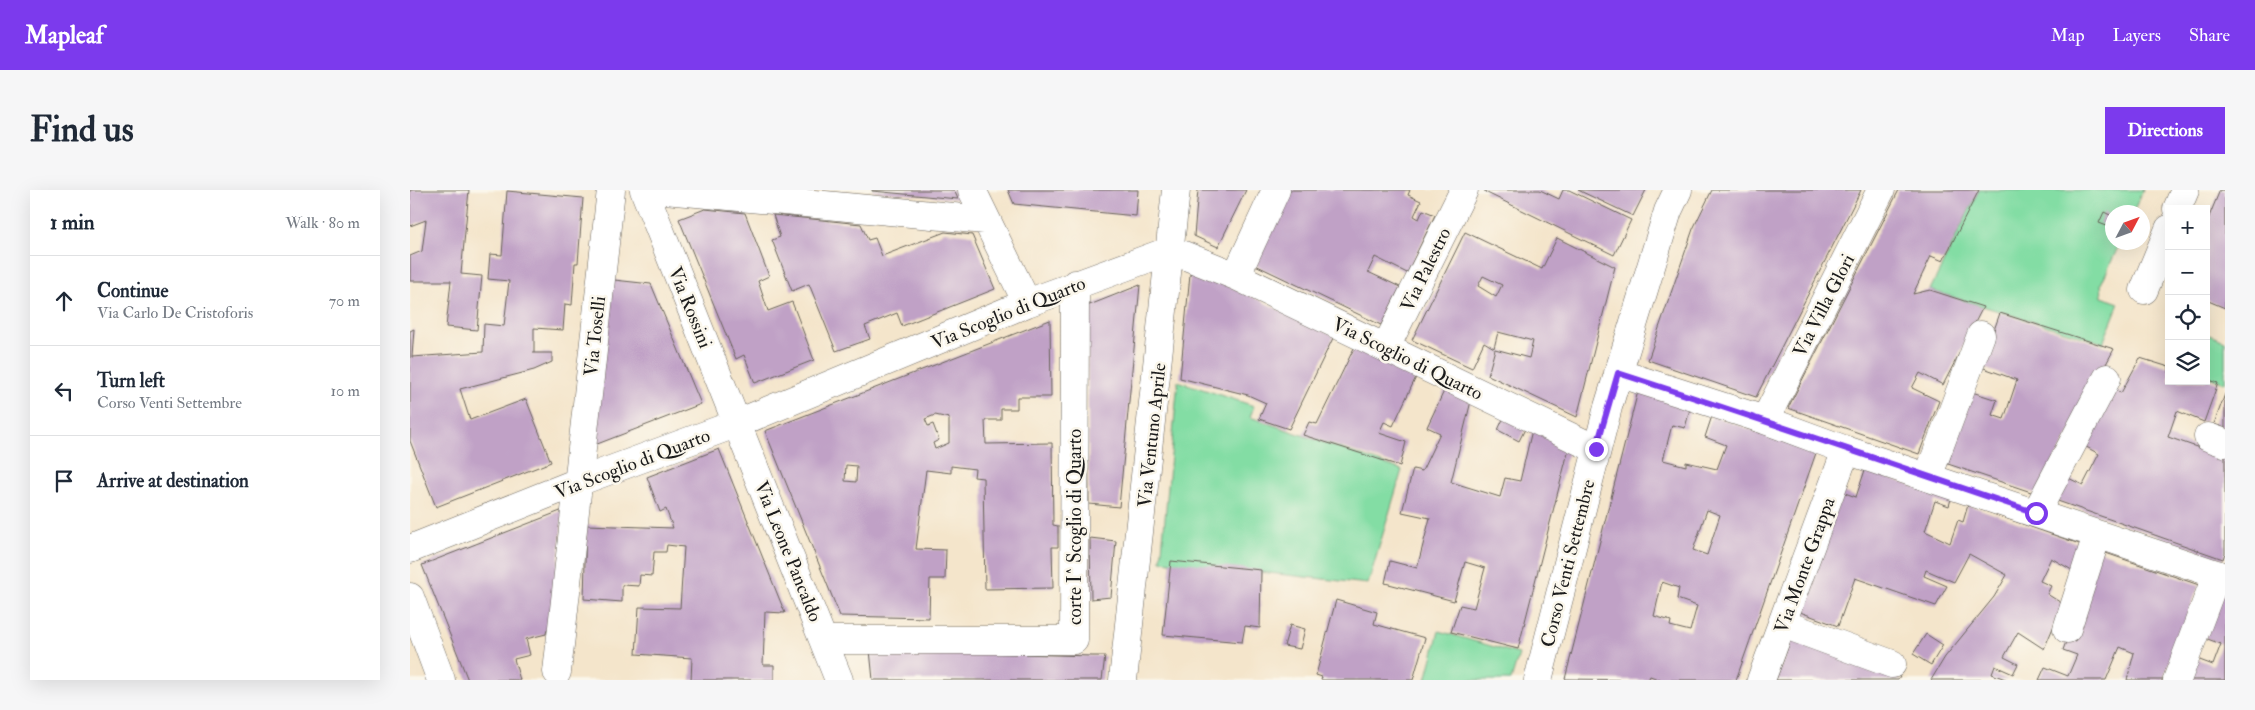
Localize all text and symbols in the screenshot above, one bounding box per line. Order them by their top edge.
text: Mapleaf [25,20,104,51]
text: Map [2051,24,2085,47]
text: Layers [2113,24,2161,47]
text: Share [2189,24,2230,47]
button: Directions [2105,107,2225,154]
text: Find us [30,108,134,152]
north arrow [2105,205,2150,250]
map controls [2165,205,2210,385]
button: + [2165,205,2210,250]
text: 1 min [50,209,95,236]
text: Walk · 80 m [285,213,360,233]
street label: Via Palestro [1395,224,1456,315]
street label: Via Villa Glori [1788,250,1860,361]
button: − [2165,250,2210,295]
street label: Via Rossini [663,263,717,352]
street label: Via Scoglio di Quarto [928,271,1089,355]
text: Continue [97,279,168,303]
icon: ahead [50,287,78,315]
text: 70 m [329,291,360,311]
street label: Via Toselli [579,295,611,377]
button: locate [2165,295,2210,340]
text: Via Carlo De Cristoforis [97,303,253,323]
street label: Via Scoglio di Quarto [1328,312,1487,406]
button: layers [2165,340,2210,385]
street label: Via Ventuno Aprile [1132,362,1173,509]
text: Turn left [97,369,165,393]
icon: left [50,377,78,405]
text: 10 m [330,381,360,401]
text: Corso Venti Settembre [97,393,242,413]
street label: Via Scoglio di Quarto [551,423,713,505]
street label: corte I^ Scoglio di Quarto [1063,429,1087,625]
route end [1585,438,1608,461]
icon: arrive [50,467,78,495]
text: Arrive at destination [97,469,249,493]
street label: Via Leone Pancaldo [749,477,827,625]
street label: Corso Venti Settembre [1536,477,1600,650]
street label: Via Monte Grappa [1769,494,1842,637]
route start [2025,502,2048,525]

